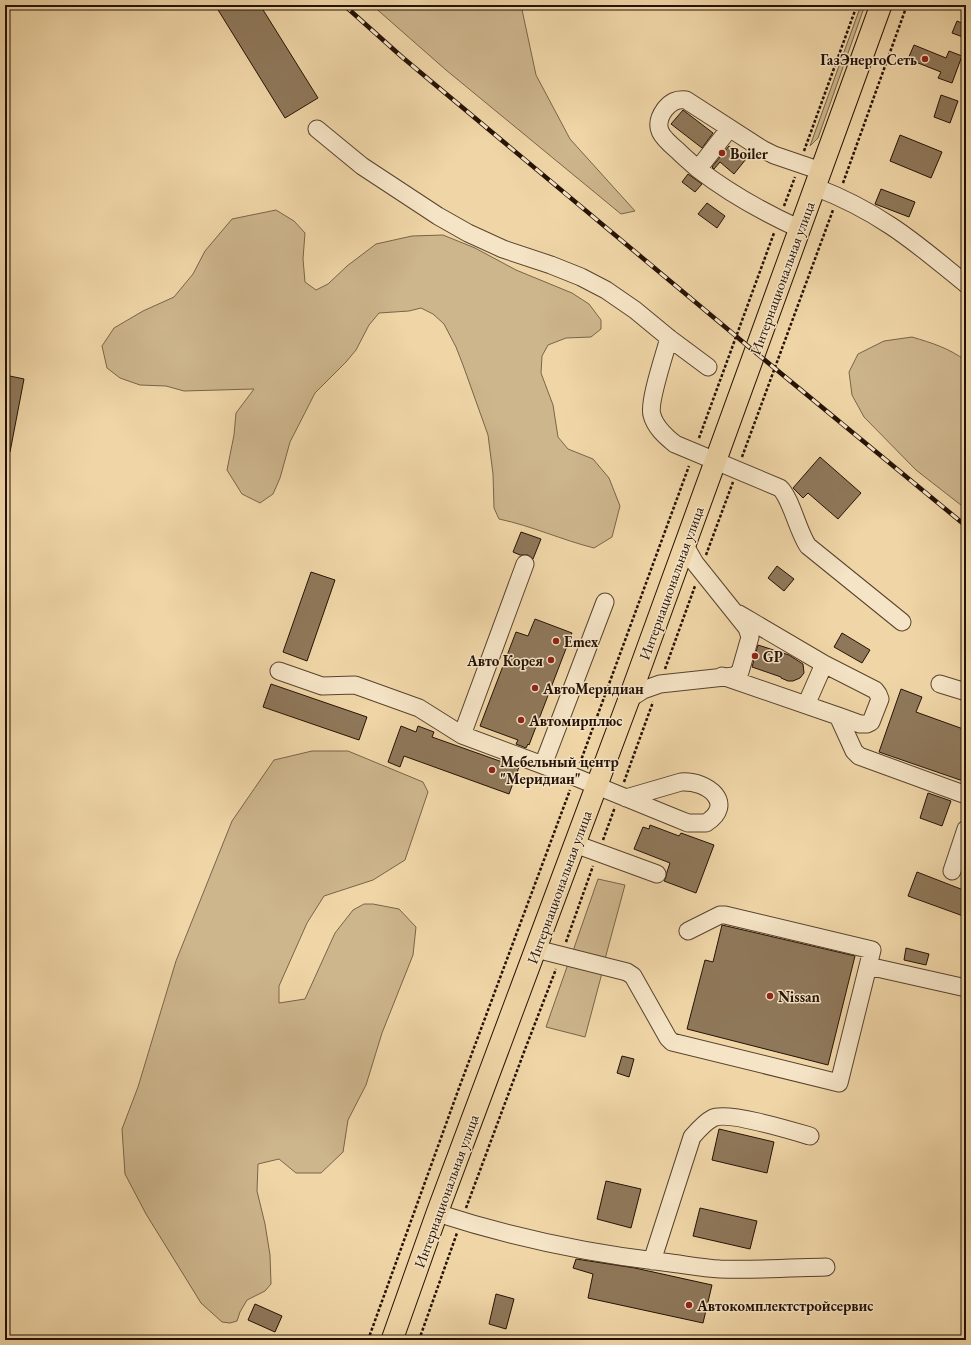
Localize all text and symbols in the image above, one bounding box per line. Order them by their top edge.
place label: ГазЭнергоСеть [820,50,917,69]
marker: ГазЭнергоСеть [920,54,930,64]
place label: Boiler [730,144,769,163]
marker: Boiler [717,148,727,158]
street label: Интернациональная улица [745,199,819,357]
street label: Интернациональная улица [634,504,708,662]
place label: Emex [564,632,599,651]
marker: Emex [551,636,561,646]
place label: GP [763,647,783,666]
place label: Авто Корея [466,651,543,670]
marker: GP [750,651,760,661]
marker: Авто Корея [546,655,556,665]
place label: АвтоМеридиан [542,679,644,698]
marker: АвтоМеридиан [530,683,540,693]
place label: Автомирплюс [528,711,622,730]
marker: Автомирплюс [516,715,526,725]
place label: Мебельный центр "Меридиан" [500,752,619,788]
marker: Мебельный центр "Меридиан" [487,765,497,775]
street label: Интернациональная улица [522,808,596,966]
place label: Nissan [778,987,821,1006]
marker: Nissan [765,991,775,1001]
street label: Интернациональная улица [409,1112,483,1270]
place label: Автокомплектстройсервис [696,1296,873,1315]
marker: Автокомплектстройсервис [684,1300,694,1310]

